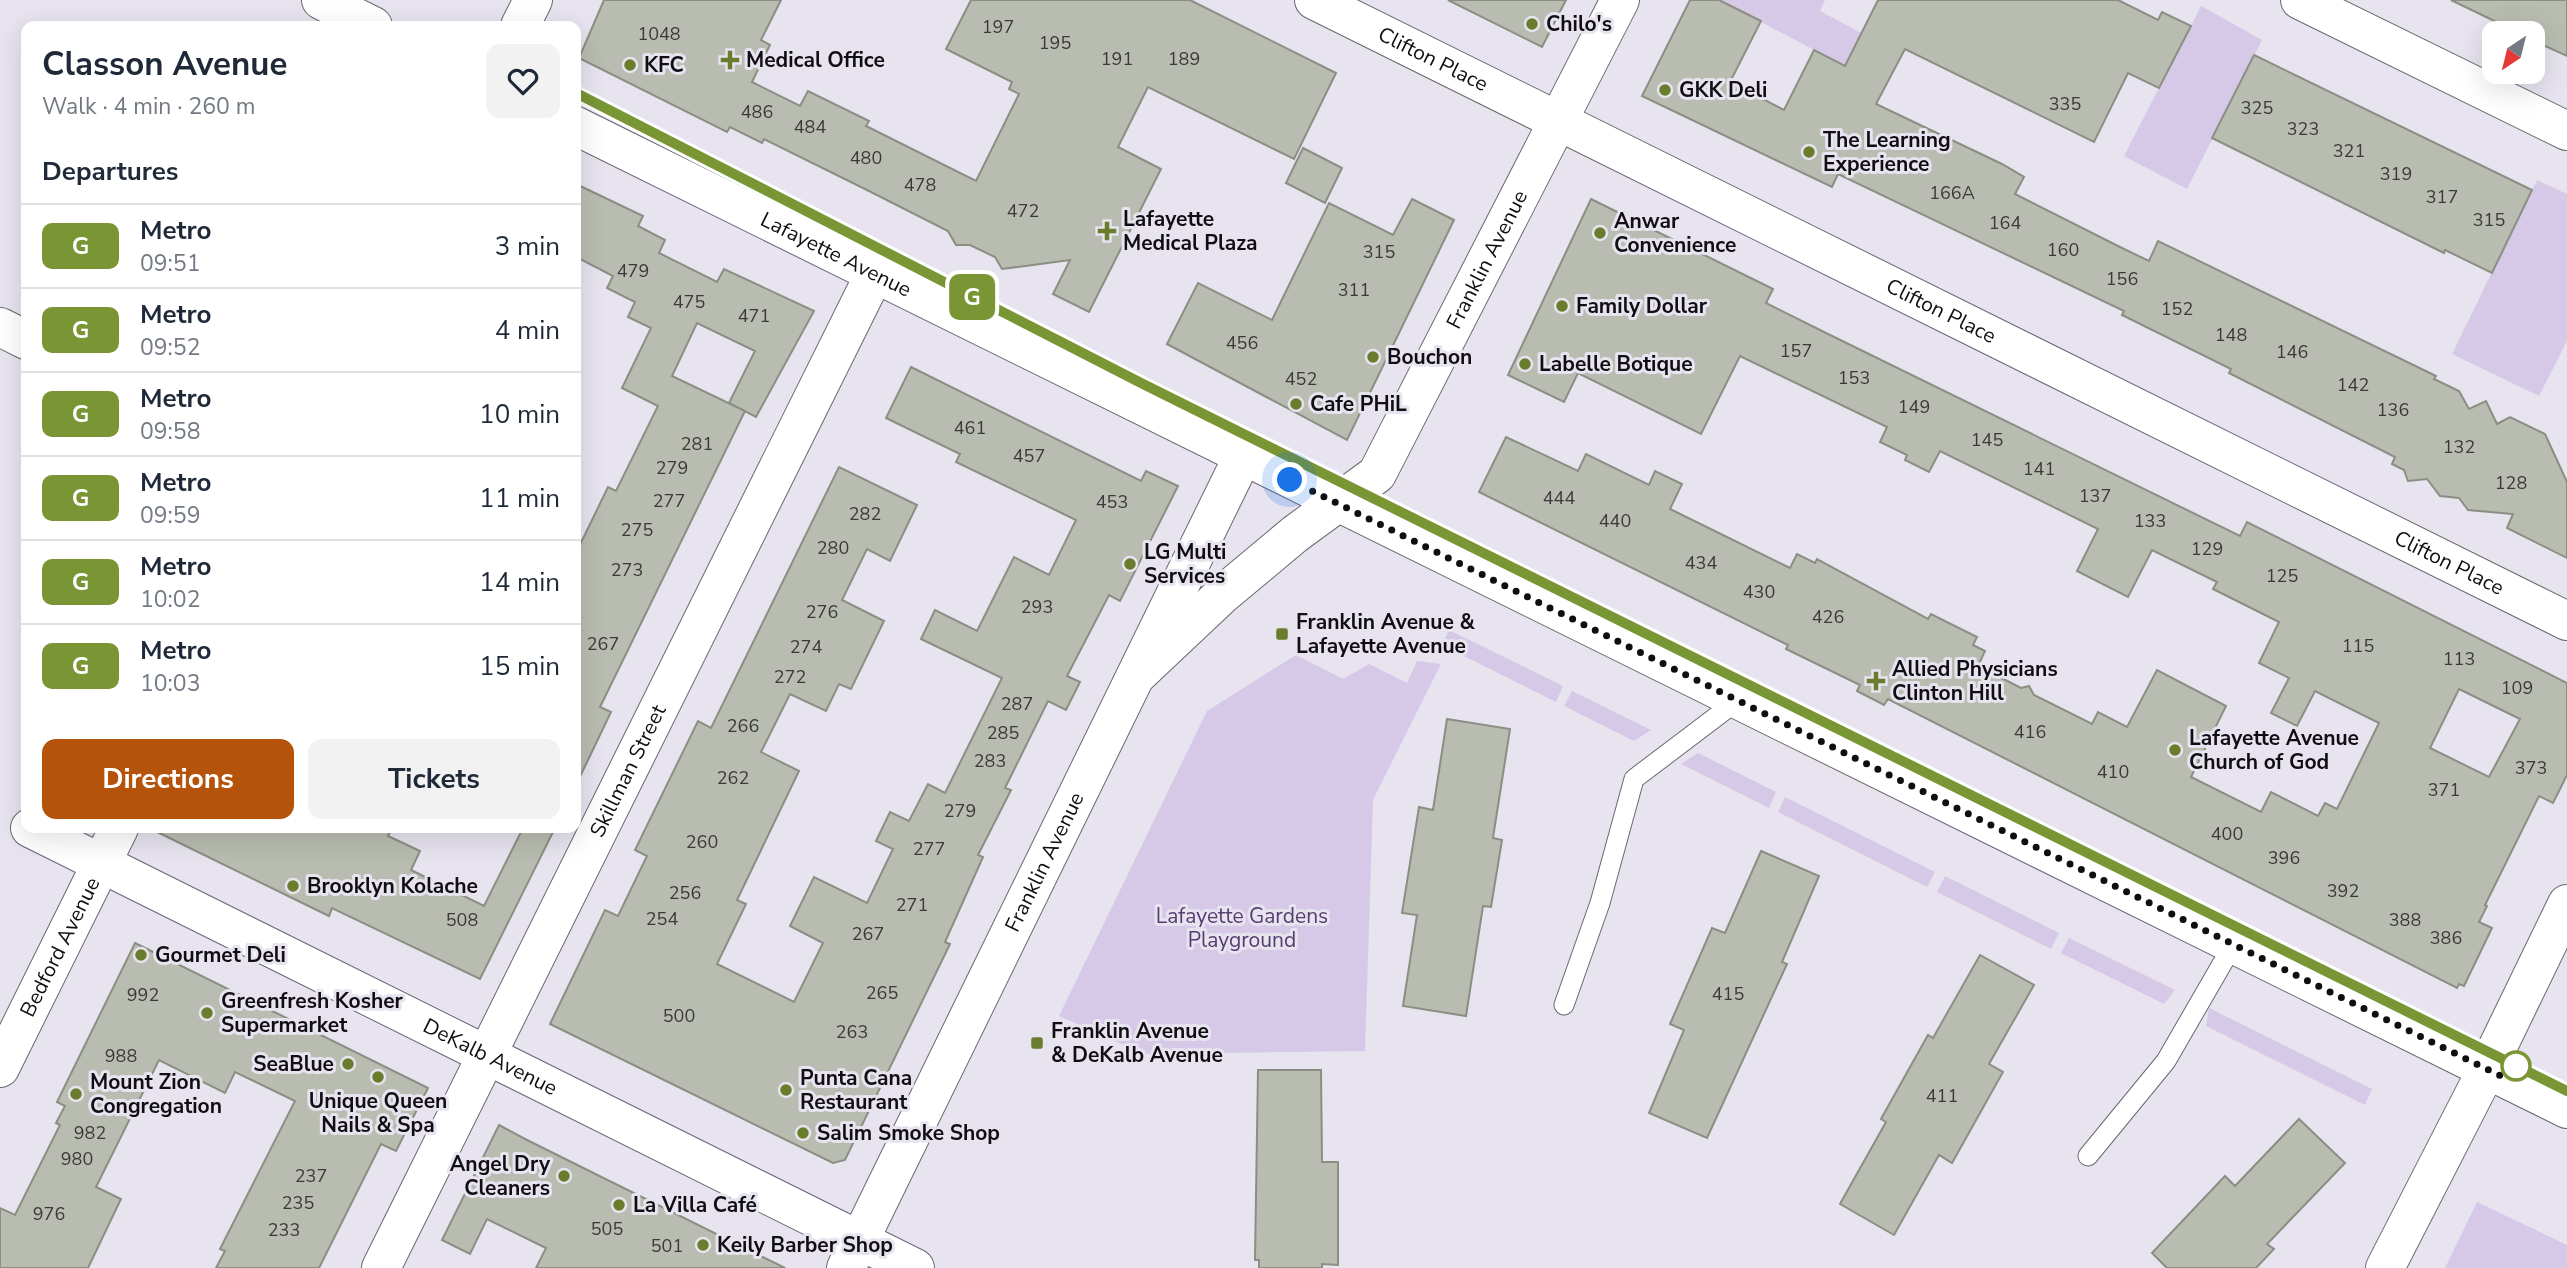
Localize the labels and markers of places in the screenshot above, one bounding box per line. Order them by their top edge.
place label: Chilo's [1546,10,1612,38]
marker: Chilo's [1524,16,1540,32]
place label: Medical Office [746,46,885,74]
marker: Medical Office [720,50,740,70]
place label: KFC [644,51,684,79]
marker: KFC [622,57,638,73]
place label: GKK Deli [1679,76,1767,104]
marker: GKK Deli [1657,82,1673,98]
place label: The Learning Experience [1823,126,1951,178]
marker: The Learning Experience [1801,144,1817,160]
place label: Lafayette Medical Plaza [1123,205,1257,257]
place label: Anwar Convenience [1614,207,1736,259]
marker: Lafayette Medical Plaza [1097,221,1117,241]
marker: Anwar Convenience [1592,225,1608,241]
place label: Family Dollar [1576,292,1708,320]
marker: Family Dollar [1554,298,1570,314]
place label: Bouchon [1387,343,1472,371]
marker: Bouchon [1365,349,1381,365]
place label: Labelle Botique [1539,350,1693,378]
marker: Labelle Botique [1517,356,1533,372]
place label: Cafe PHiL [1310,390,1407,418]
marker: Cafe PHiL [1288,396,1304,412]
place label: LG Multi Services [1144,538,1226,590]
marker: LG Multi Services [1122,556,1138,572]
place label: Franklin Avenue & Lafayette Avenue [1296,608,1476,660]
marker: Franklin Avenue & Lafayette Avenue [1274,626,1290,642]
place label: Allied Physicians Clinton Hill [1892,655,2058,707]
marker: Allied Physicians Clinton Hill [1866,671,1886,691]
place label: Lafayette Avenue Church of God [2189,724,2359,776]
marker: Lafayette Avenue Church of God [2167,742,2183,758]
place label: Brooklyn Kolache [307,872,478,900]
marker: Brooklyn Kolache [285,878,301,894]
place label: Gourmet Deli [155,941,286,969]
marker: Gourmet Deli [133,947,149,963]
place label: Greenfresh Kosher Supermarket [221,987,404,1039]
marker: Greenfresh Kosher Supermarket [199,1005,215,1021]
place label: Franklin Avenue & DeKalb Avenue [1051,1017,1223,1069]
marker: Franklin Avenue & DeKalb Avenue [1029,1035,1045,1051]
place label: SeaBlue [253,1050,334,1078]
unlabelled marker [2501,1051,2531,1081]
marker: SeaBlue [340,1056,356,1072]
place label: Punta Cana Restaurant [800,1064,912,1116]
place label: Mount Zion Congregation [90,1068,222,1120]
marker: Unique Queen Nails & Spa [370,1069,386,1085]
marker: Punta Cana Restaurant [778,1082,794,1098]
marker: Mount Zion Congregation [68,1086,84,1102]
place label: Unique Queen Nails & Spa [309,1087,447,1139]
place label: Salim Smoke Shop [817,1119,1000,1147]
marker: Salim Smoke Shop [795,1125,811,1141]
place label: Angel Dry Cleaners [450,1150,551,1202]
marker: Angel Dry Cleaners [556,1168,572,1184]
place label: La Villa Café [633,1191,757,1219]
marker: La Villa Café [611,1197,627,1213]
place label: Keily Barber Shop [717,1231,893,1259]
marker: Keily Barber Shop [695,1237,711,1253]

